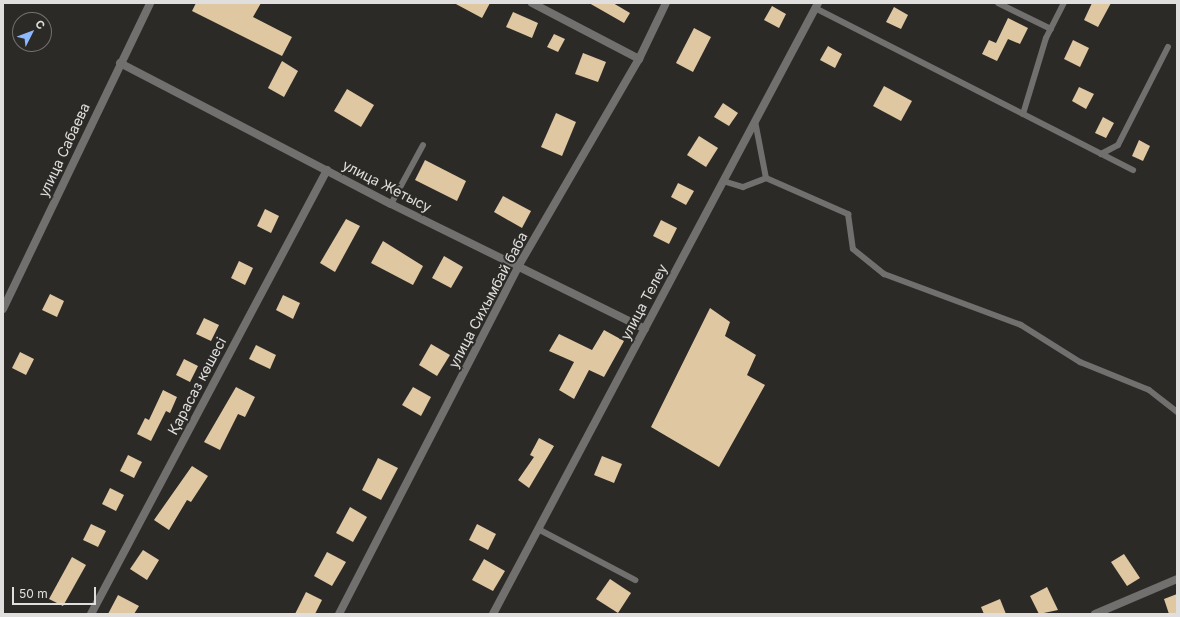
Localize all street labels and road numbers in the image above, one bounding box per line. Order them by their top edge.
street label: улица Сабаева [35,100,93,200]
street label: улица Жетысу [340,156,434,216]
street label: улица Сихымбай баба [445,229,531,371]
street label: улица Телеу [617,261,671,343]
street label: Қарасаз көшесі [164,334,230,438]

